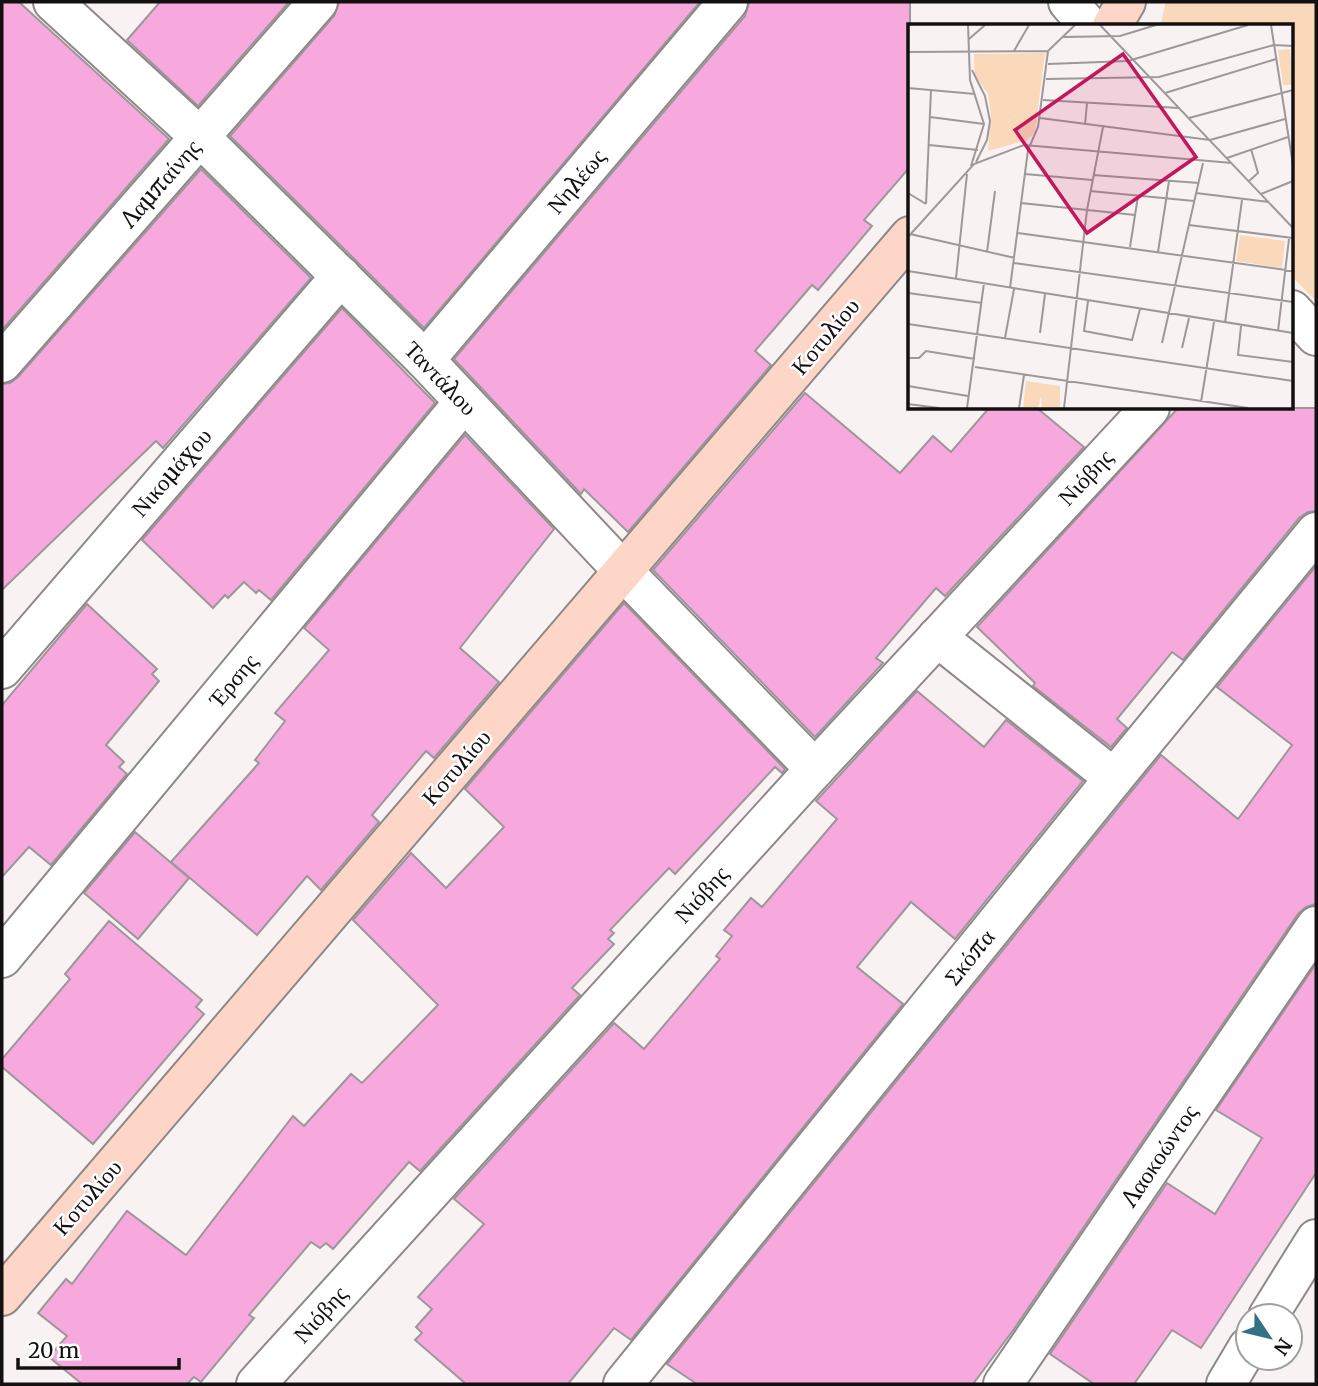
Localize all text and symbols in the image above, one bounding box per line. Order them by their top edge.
inset map [908,24,1294,410]
street label: Λαμπαίνης [113,133,206,234]
street label: Νηλέως [540,143,612,219]
street label: Κοτυλίου [785,292,865,380]
street label: Ταντάλου [398,335,484,421]
street label: Νικομάχου [125,422,217,522]
street label: Νιόβης [1052,443,1118,511]
street label: Έρσης [202,647,264,713]
street label: Κοτυλίου [415,723,497,811]
street label: Νιόβης [668,859,734,929]
street label: Σκόπα [938,923,1000,991]
street label: Λαοκοώντος [1114,1098,1204,1212]
street label: Κοτυλίου [46,1153,128,1241]
street label: Νιόβης [287,1279,353,1349]
north arrow [1234,1302,1304,1372]
scale bar [18,1326,178,1370]
text: N [1269,1334,1297,1360]
text: 20 m [28,1337,80,1364]

